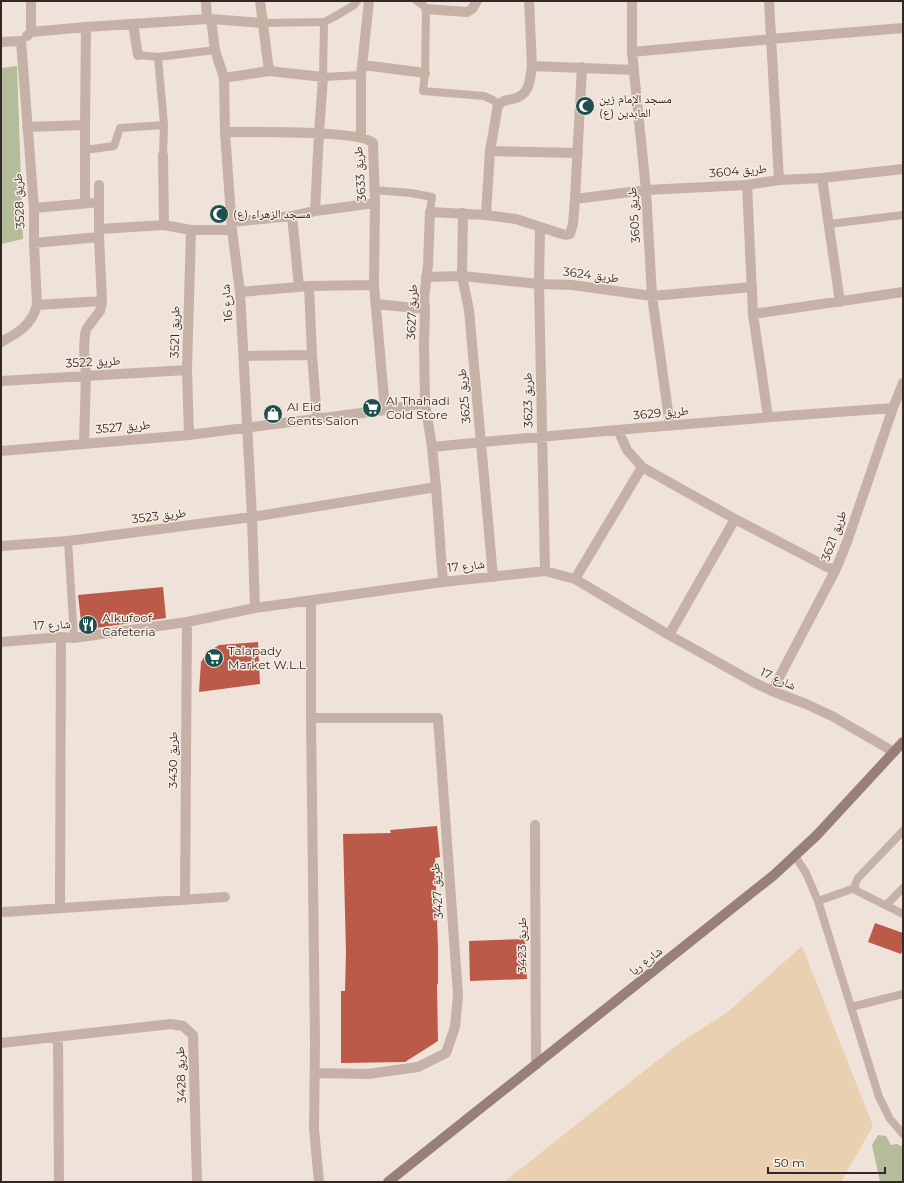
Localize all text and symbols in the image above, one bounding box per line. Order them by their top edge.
place label: مسجد الإمام زين العابدين (ع) [599,91,672,121]
mosque icon: مسجد الإمام زين العابدين (ع) [574,95,596,117]
street label: طريق 3633 [350,146,369,202]
street label: طريق 3604 [709,161,767,181]
street label: طريق 3528 [10,173,28,229]
street label: طريق 3605 [624,186,643,244]
mosque icon: مسجد الزهراء (ع) [208,203,230,225]
place label: مسجد الزهراء (ع) [233,206,311,222]
street label: طريق 3624 [562,264,620,286]
street label: شارع 16 [217,283,237,322]
street label: طريق 3627 [403,284,420,340]
street label: طريق 3521 [167,306,183,358]
street label: طريق 3522 [65,353,121,371]
street label: طريق 3625 [454,368,474,424]
street label: طريق 3623 [520,372,536,428]
place label: Al Thahadi Cold Store [386,393,450,422]
supermarket icon: Al Thahadi Cold Store [361,397,383,419]
place label: Al Eid Gents Salon [287,399,359,428]
shop icon: Al Eid Gents Salon [262,403,284,425]
street label: طريق 3629 [632,403,690,423]
street label: طريق 3527 [95,417,151,437]
street label: طريق 3523 [131,505,187,526]
street label: طريق 3621 [817,508,850,563]
street label: شارع 17 [447,556,486,576]
place label: Alkufoof Cafeteria [102,610,156,639]
restaurant icon: Alkufoof Cafeteria [77,614,99,636]
street label: شارع 17 [33,616,71,634]
place label: Talapady Market W.L.L [228,643,306,672]
supermarket icon: Talapady Market W.L.L [203,647,225,669]
street label: شارع 17 [758,664,798,694]
street label: طريق 3430 [165,731,180,788]
street label: طريق 3427 [427,862,446,920]
street label: طريق 3423 [514,917,529,973]
street label: شارع ريا [626,943,666,979]
street label: طريق 3428 [172,1046,189,1104]
scale bar [768,1149,885,1175]
text: 50 m [774,1155,805,1170]

